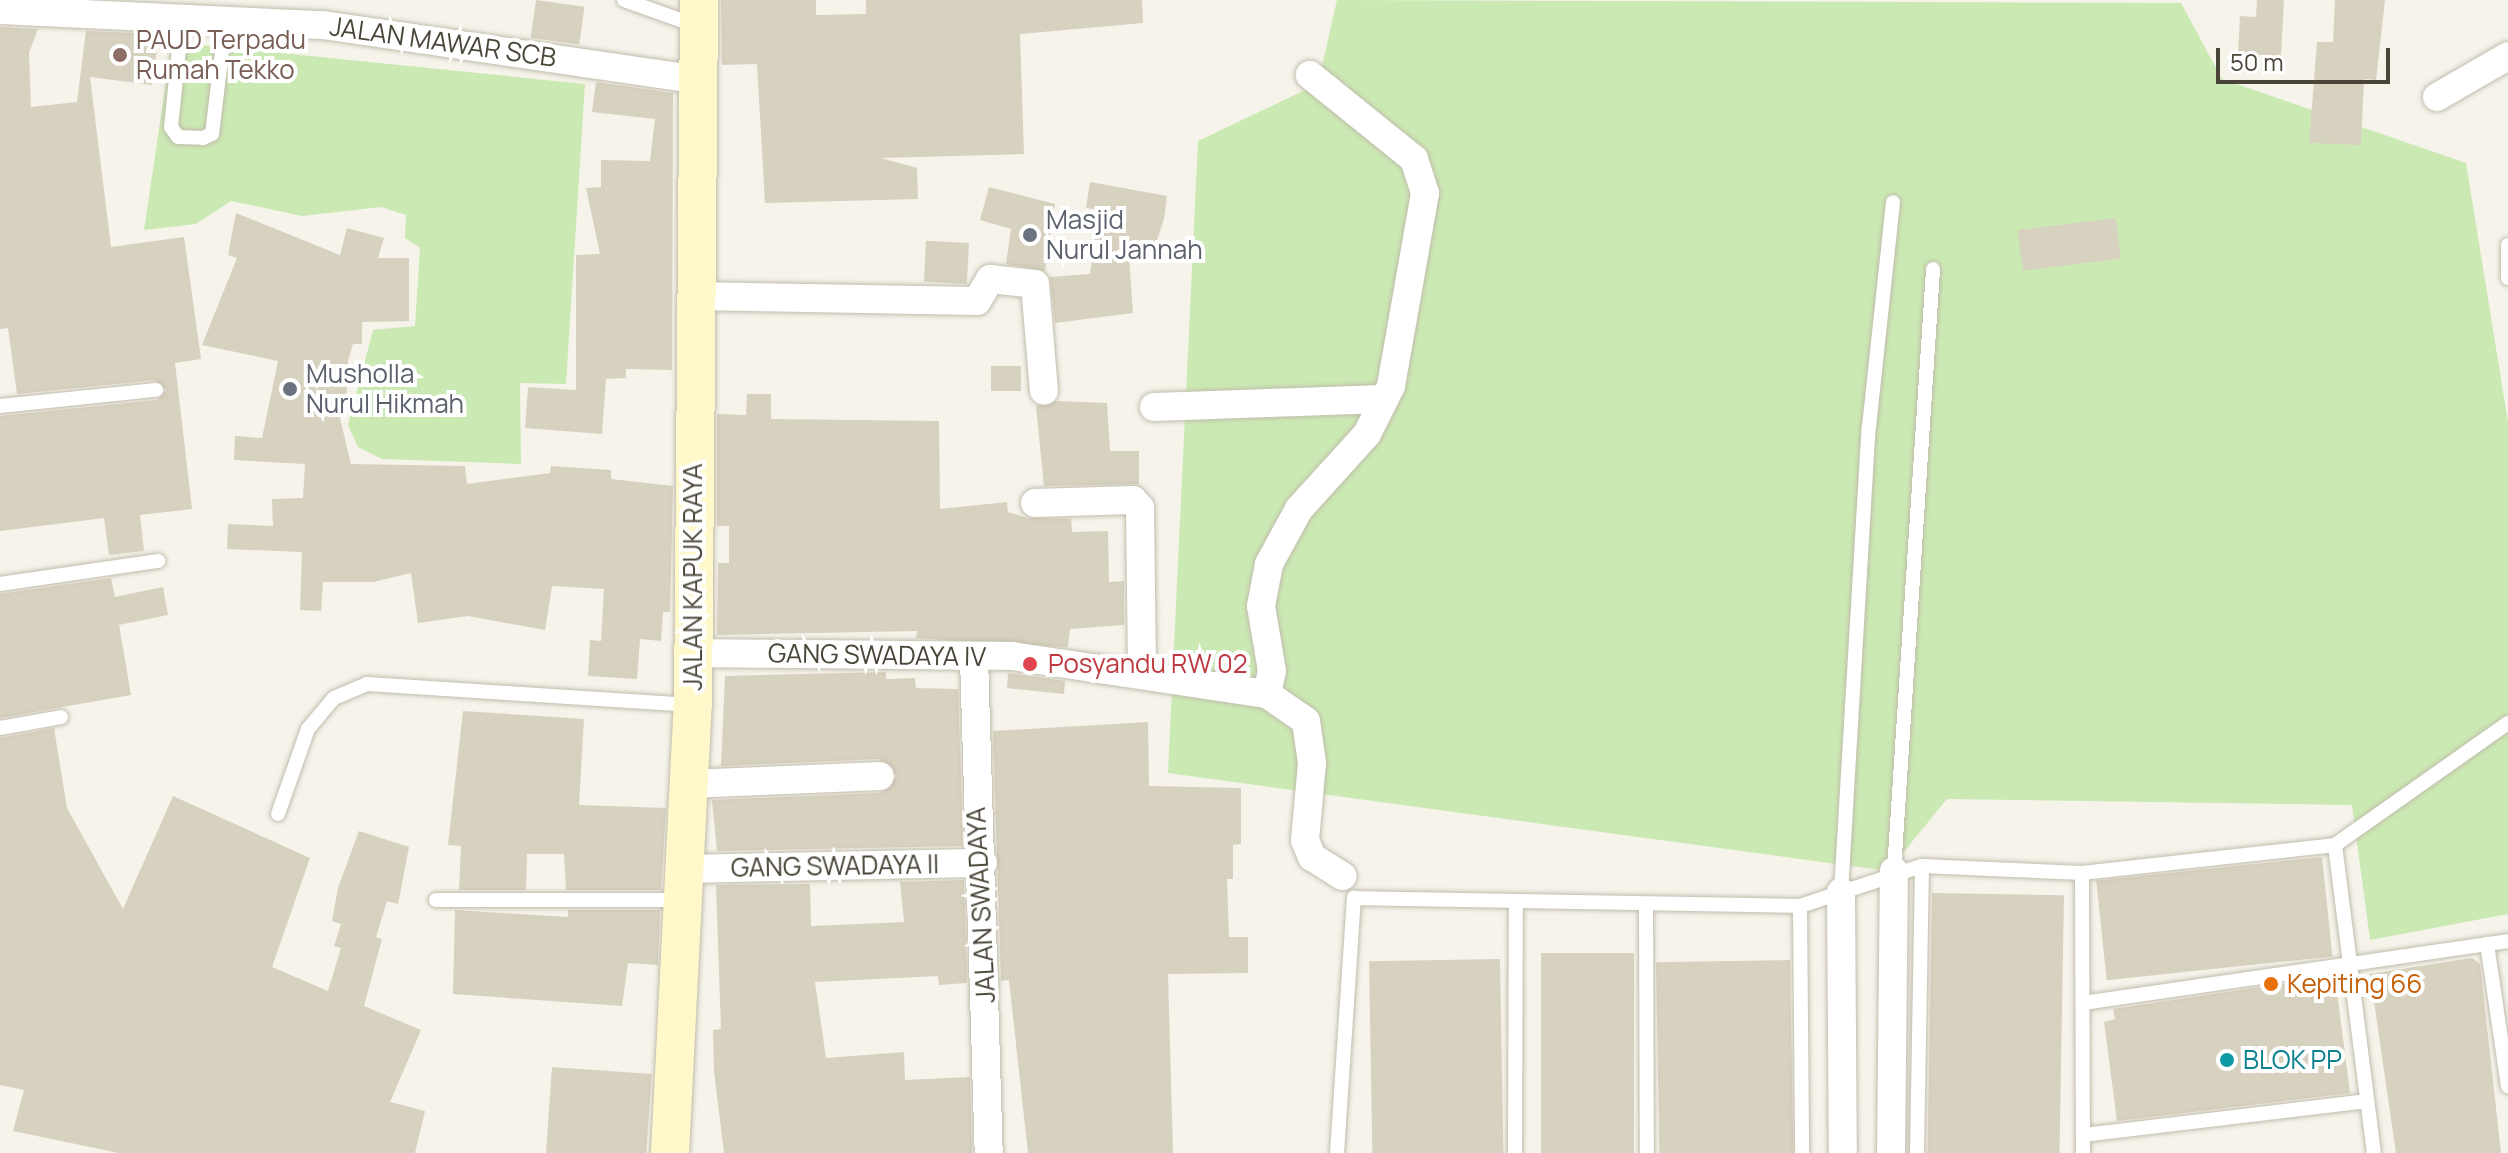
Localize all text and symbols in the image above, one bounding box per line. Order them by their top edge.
street label: JALAN MAWAR SCB [328,11,558,73]
place label: PAUD Terpadu Rumah Tekko [136,24,306,86]
scale bar [2220,32,2394,82]
text: 50 m [2230,45,2284,78]
marker: PAUD Terpadu Rumah Tekko [111,46,129,64]
place label: Masjid Nurul Jannah [1046,204,1203,266]
marker: Masjid Nurul Jannah [1021,226,1039,244]
place label: Musholla Nurul Hikmah [306,358,464,420]
marker: Musholla Nurul Hikmah [281,380,299,398]
street label: JALAN KAPUK RAYA [677,463,709,691]
street label: GANG SWADAYA IV [768,637,986,673]
place label: Posyandu RW 02 [1048,648,1248,680]
marker: Posyandu RW 02 [1019,653,1041,675]
street label: JALAN SWADAYA [960,806,1002,1004]
street label: GANG SWADAYA II [731,849,939,883]
place label: Kepiting 66 [2287,968,2422,1000]
marker: Kepiting 66 [2262,975,2280,993]
place label: BLOK PP [2243,1044,2343,1076]
marker: BLOK PP [2218,1051,2236,1069]

